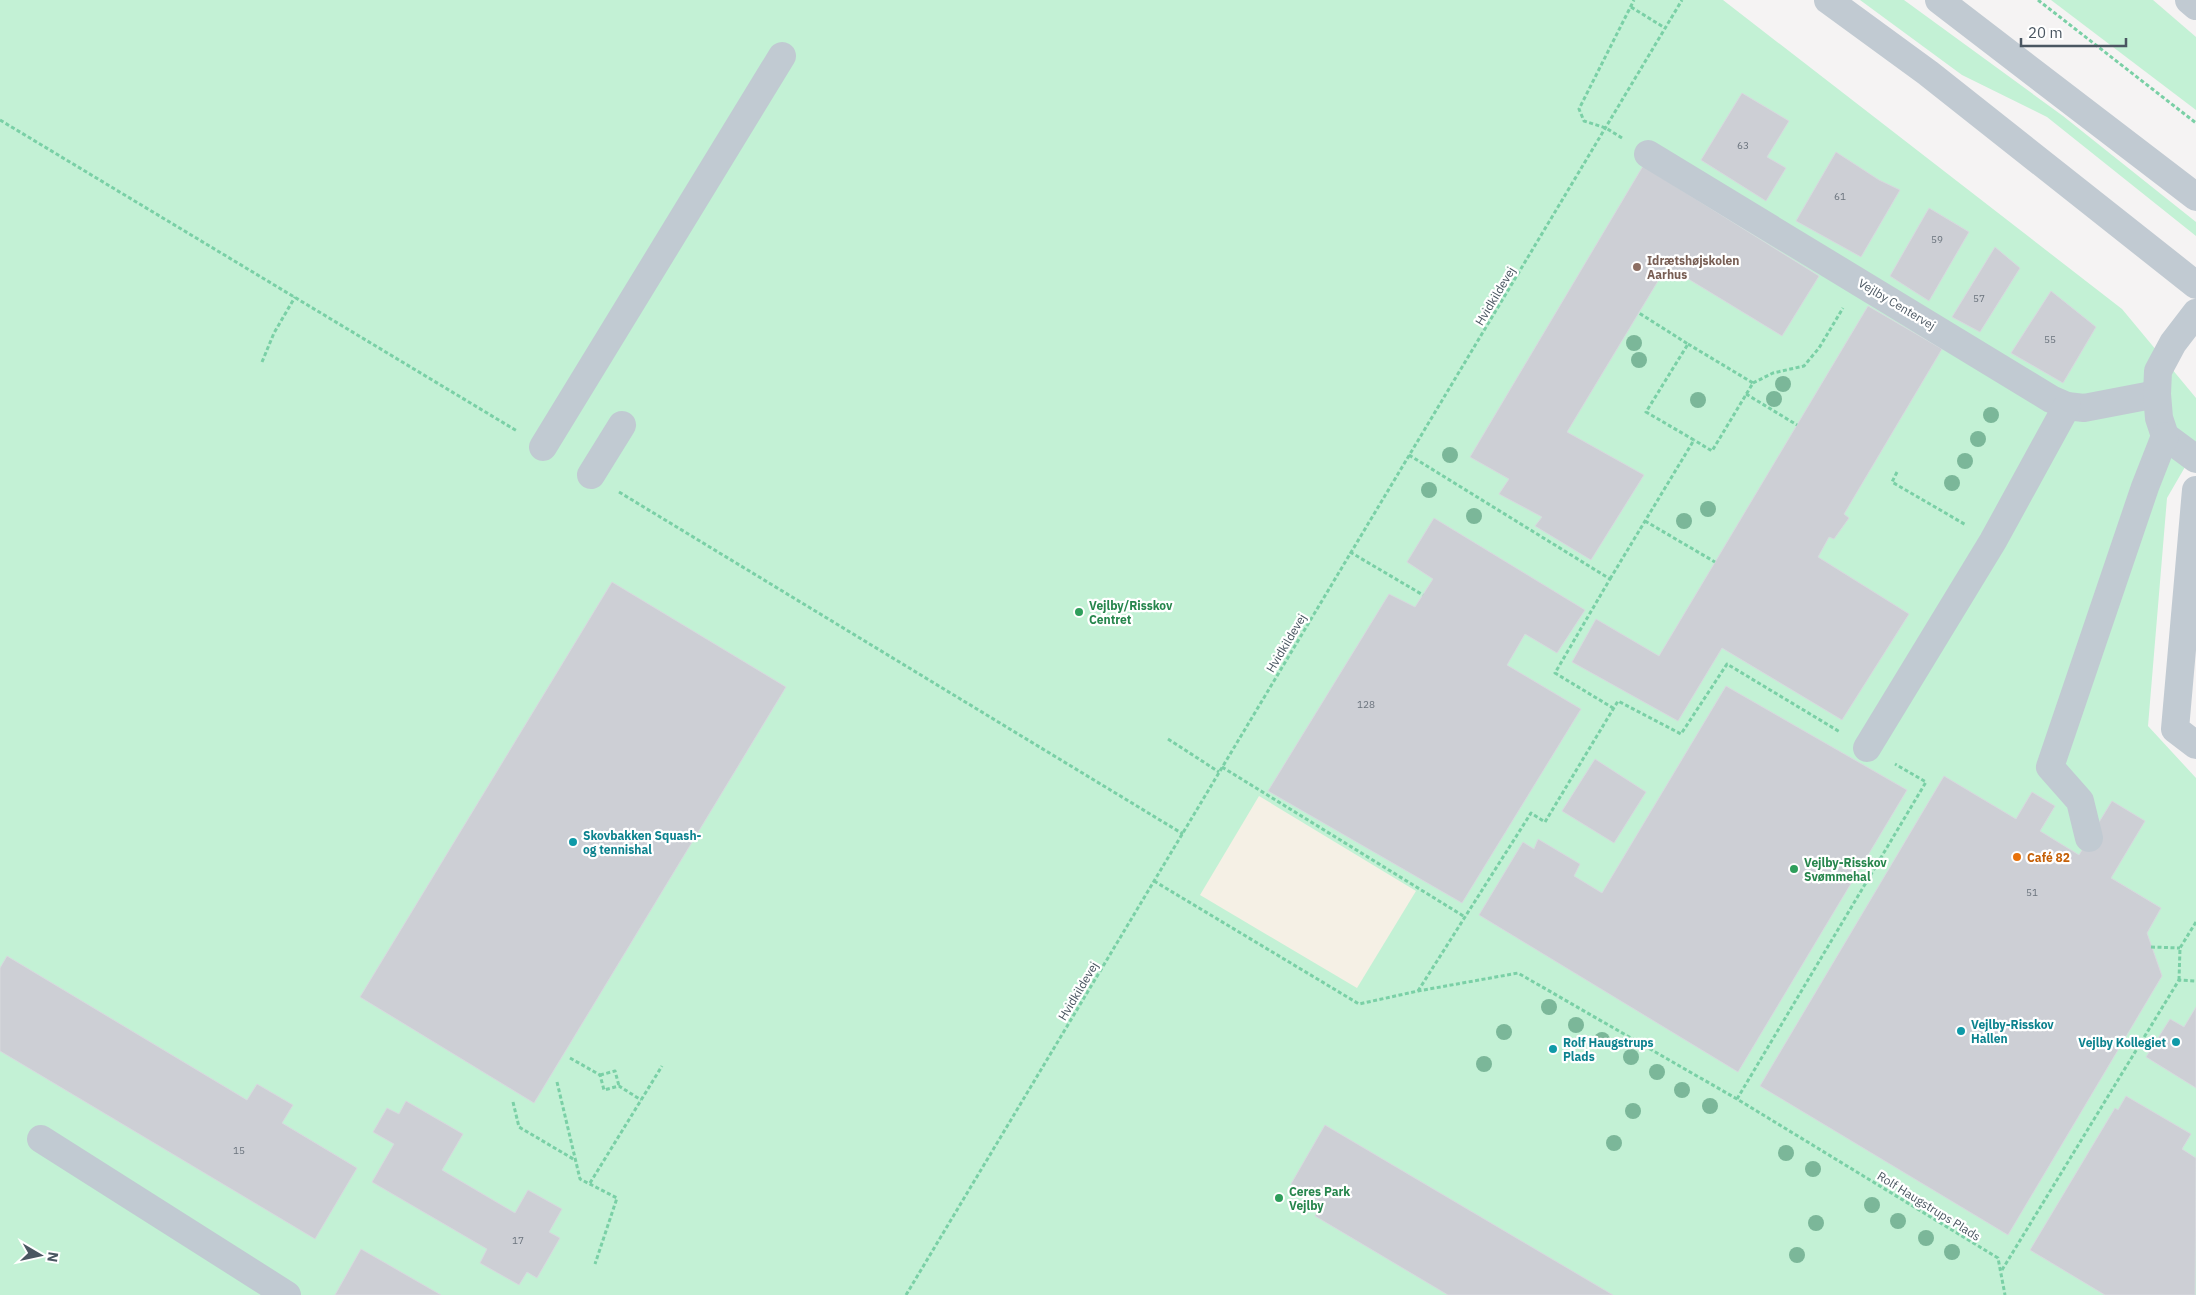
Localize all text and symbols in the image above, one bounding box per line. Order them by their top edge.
scale bar [2021,15,2126,47]
text: 20 m [2028,23,2063,42]
house number: 63 [1737,139,1749,152]
house number: 61 [1834,190,1846,203]
house number: 59 [1931,233,1943,246]
place label: Idrætshøjskolen Aarhus [1647,253,1740,282]
marker: Idrætshøjskolen Aarhus [1631,261,1643,273]
street label: Hvidkildevej [1472,264,1518,328]
street label: Vejlby Centervej [1856,275,1938,333]
house number: 57 [1973,292,1985,305]
house number: 55 [2044,333,2056,346]
place label: Vejlby/Risskov Centret [1089,598,1173,627]
marker: Vejlby/Risskov Centret [1073,606,1085,618]
street label: Hvidkildevej [1263,611,1309,675]
house number: 128 [1357,698,1375,711]
place label: Skovbakken Squash- og tennishal [583,828,702,857]
marker: Skovbakken Squash- og tennishal [567,836,579,848]
place label: Café 82 [2027,850,2070,865]
marker: Café 82 [2011,851,2023,863]
place label: Vejlby-Risskov Svømmehal [1804,855,1887,884]
marker: Vejlby-Risskov Svømmehal [1788,863,1800,875]
house number: 51 [2026,886,2038,899]
street label: Hvidkildevej [1055,959,1101,1023]
place label: Vejlby-Risskov Hallen [1971,1017,2054,1046]
marker: Vejlby-Risskov Hallen [1955,1025,1967,1037]
place label: Rolf Haugstrups Plads [1563,1035,1654,1064]
place label: Vejlby Kollegiet [2078,1035,2166,1050]
marker: Vejlby Kollegiet [2170,1036,2182,1048]
marker: Rolf Haugstrups Plads [1547,1043,1559,1055]
house number: 15 [233,1144,245,1157]
street label: Rolf Haugstrups Plads [1875,1168,1983,1244]
place label: Ceres Park Vejlby [1289,1184,1350,1213]
marker: Ceres Park Vejlby [1273,1192,1285,1204]
north arrow [15,1230,65,1280]
house number: 17 [512,1234,524,1247]
text: N [43,1251,63,1263]

